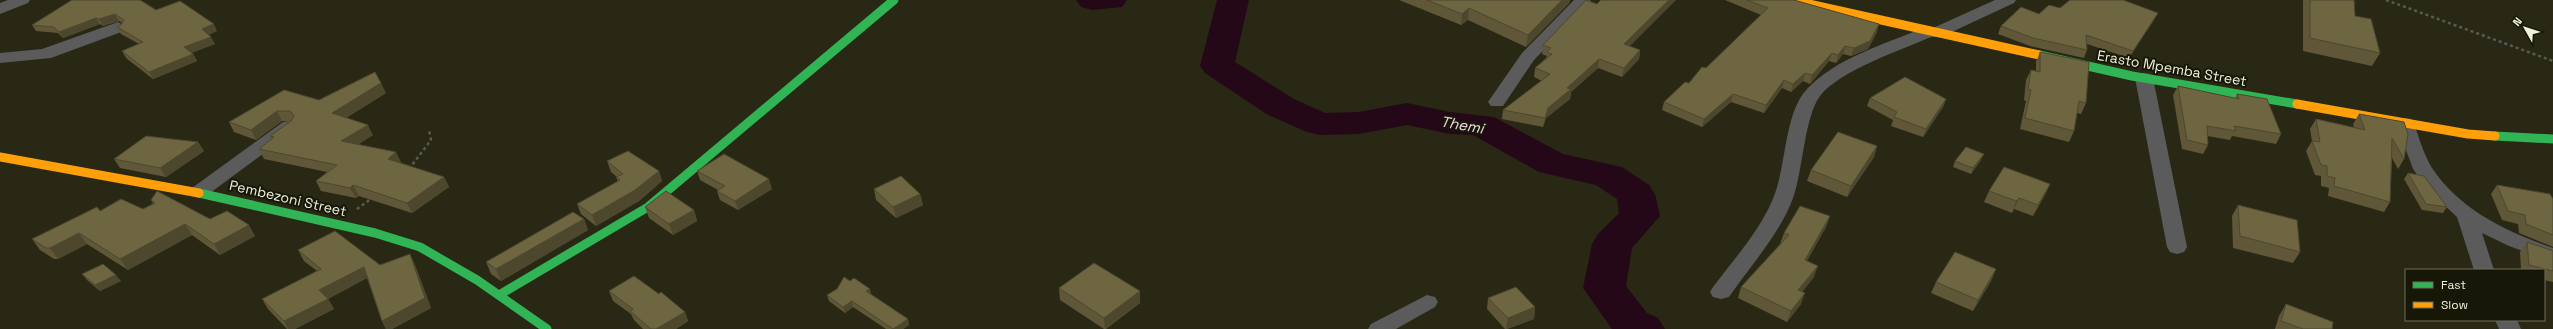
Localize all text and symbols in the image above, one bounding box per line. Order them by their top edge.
north arrow [2505,8,2545,48]
text: N [2509,14,2525,29]
street label: Erasto Mpemba Street [2096,46,2248,90]
water label: Themi [1439,111,1487,138]
street label: Pembezoni Street [228,176,348,220]
legend [2405,269,2545,321]
text: Fast [2441,277,2466,293]
text: Slow [2441,297,2468,313]

